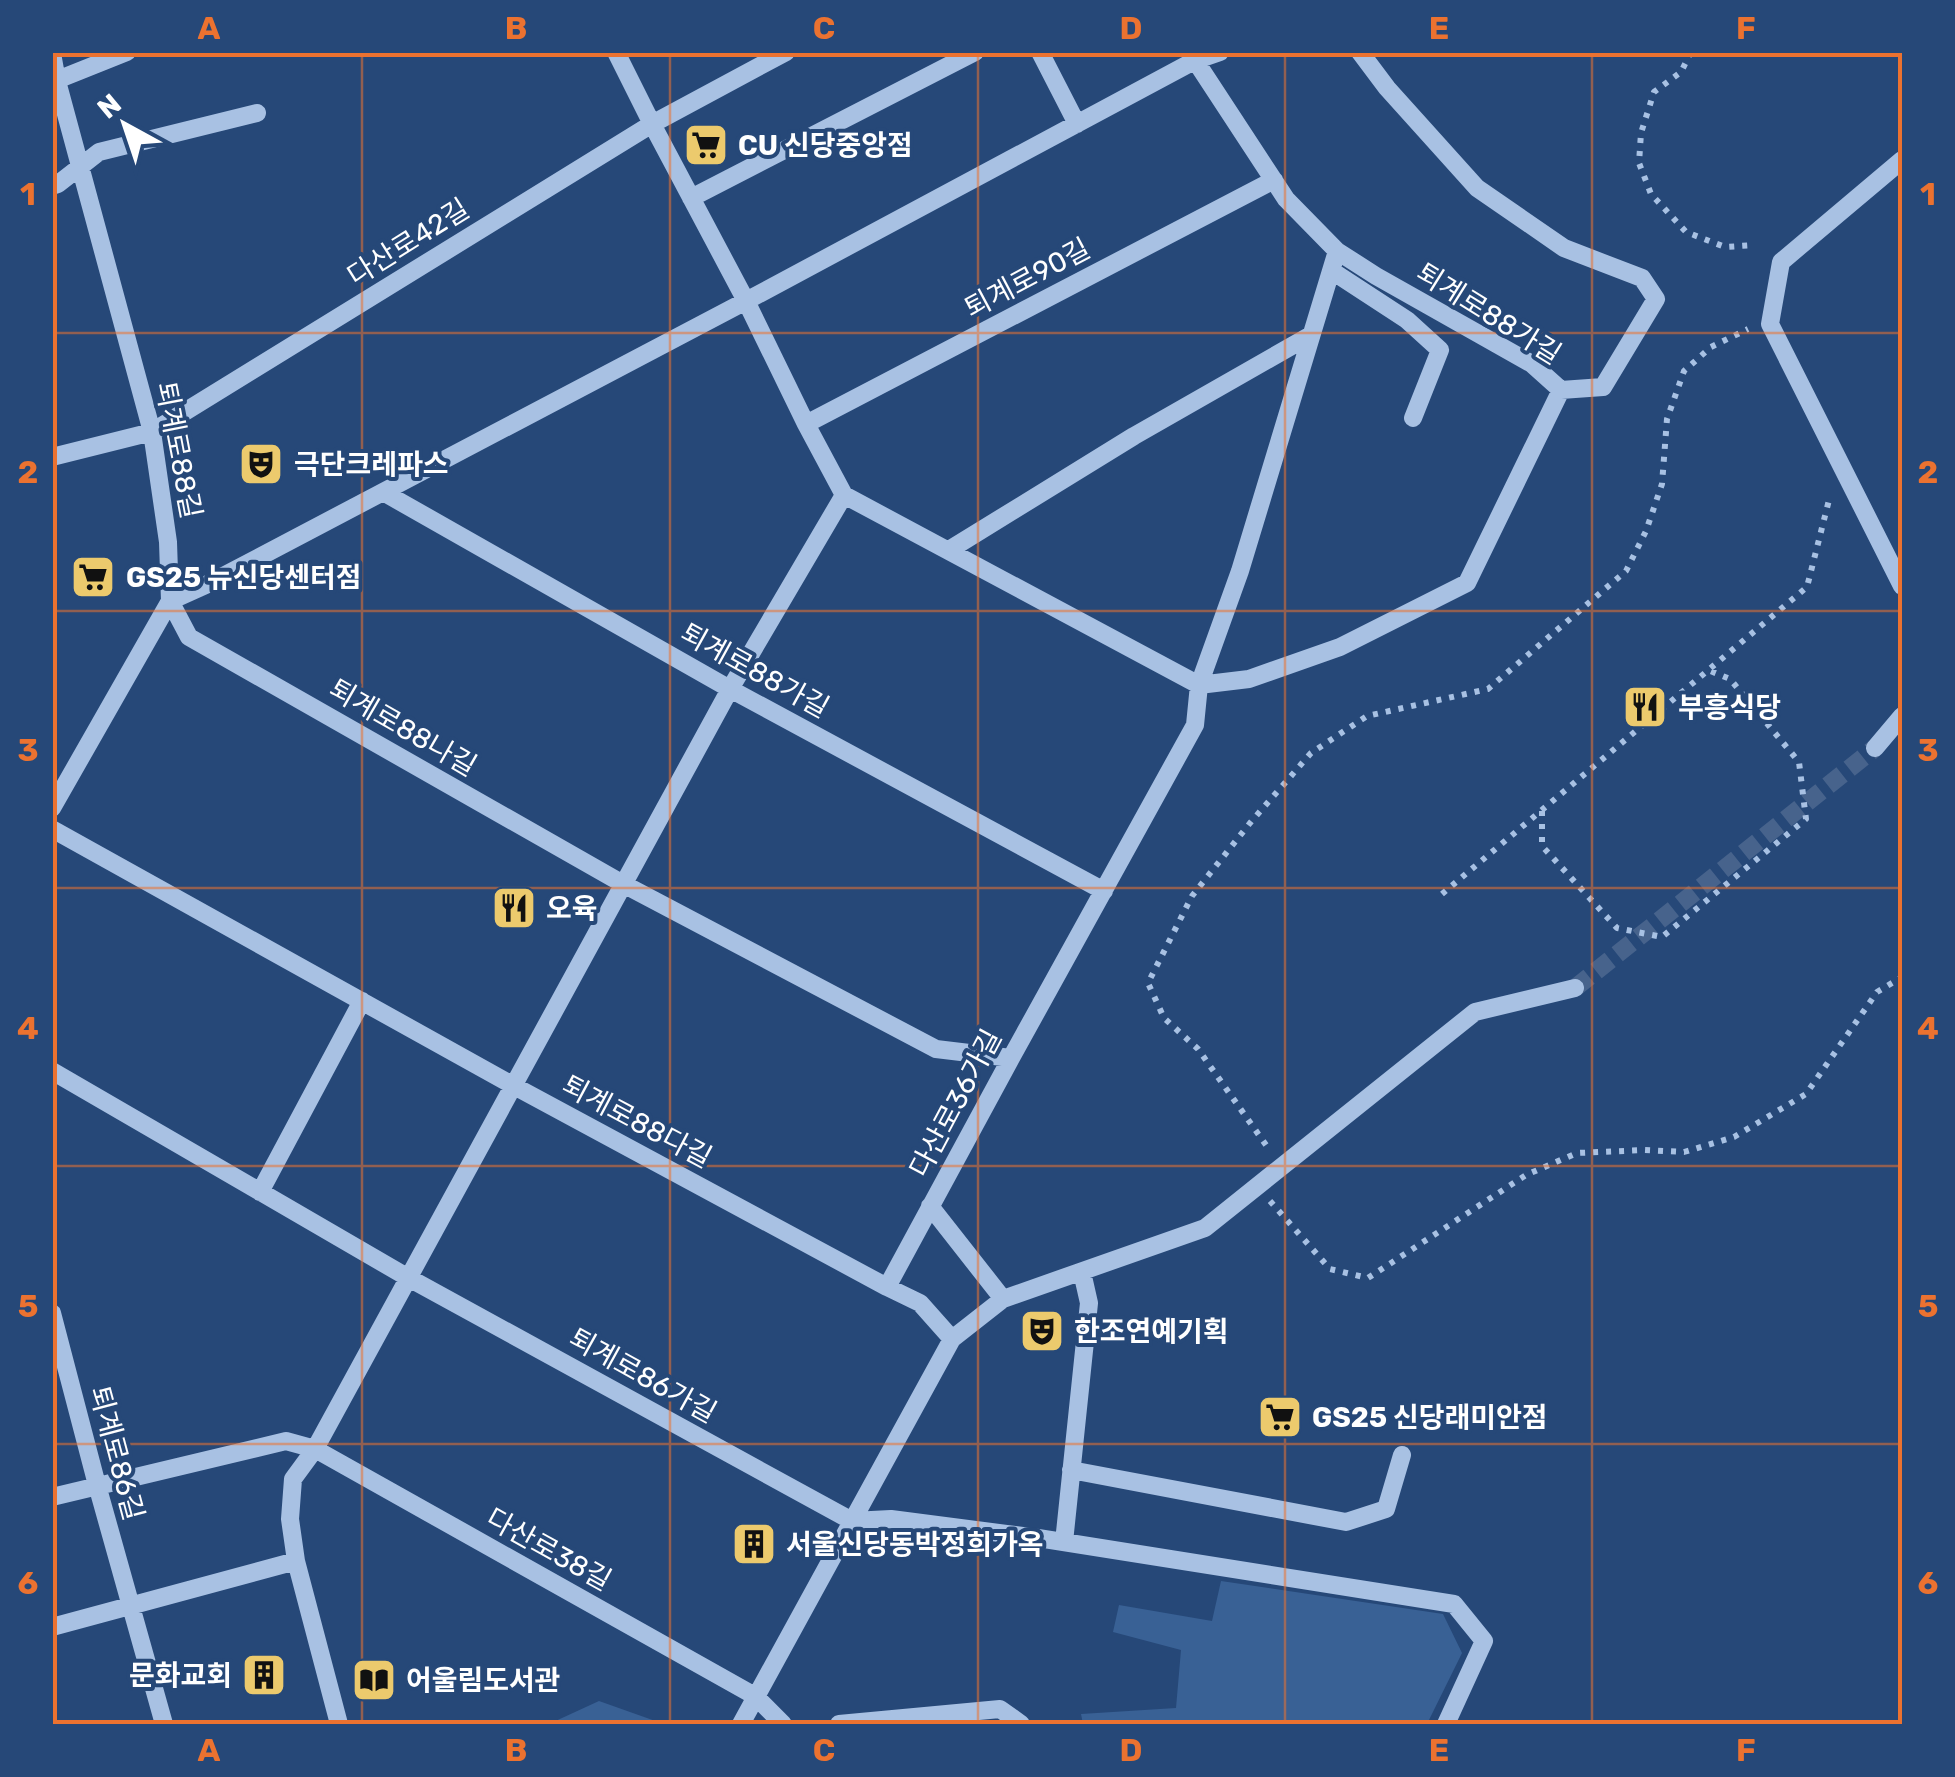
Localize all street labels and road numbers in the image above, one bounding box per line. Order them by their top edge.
street label: 다산로42길 [341,192,475,293]
street label: 퇴계로90길 [959,232,1096,325]
street label: 퇴계로88가길 [1410,256,1567,371]
street label: 퇴계로88길 [149,379,208,521]
street label: 퇴계로88가길 [675,616,835,725]
street label: 퇴계로88나길 [323,672,482,783]
street label: 다산로36가길 [903,1024,1008,1183]
street label: 퇴계로88다길 [556,1068,717,1175]
street label: 퇴계로86가길 [563,1321,722,1430]
street label: 퇴계로86길 [83,1382,150,1524]
street label: 다산로38길 [481,1502,617,1597]

